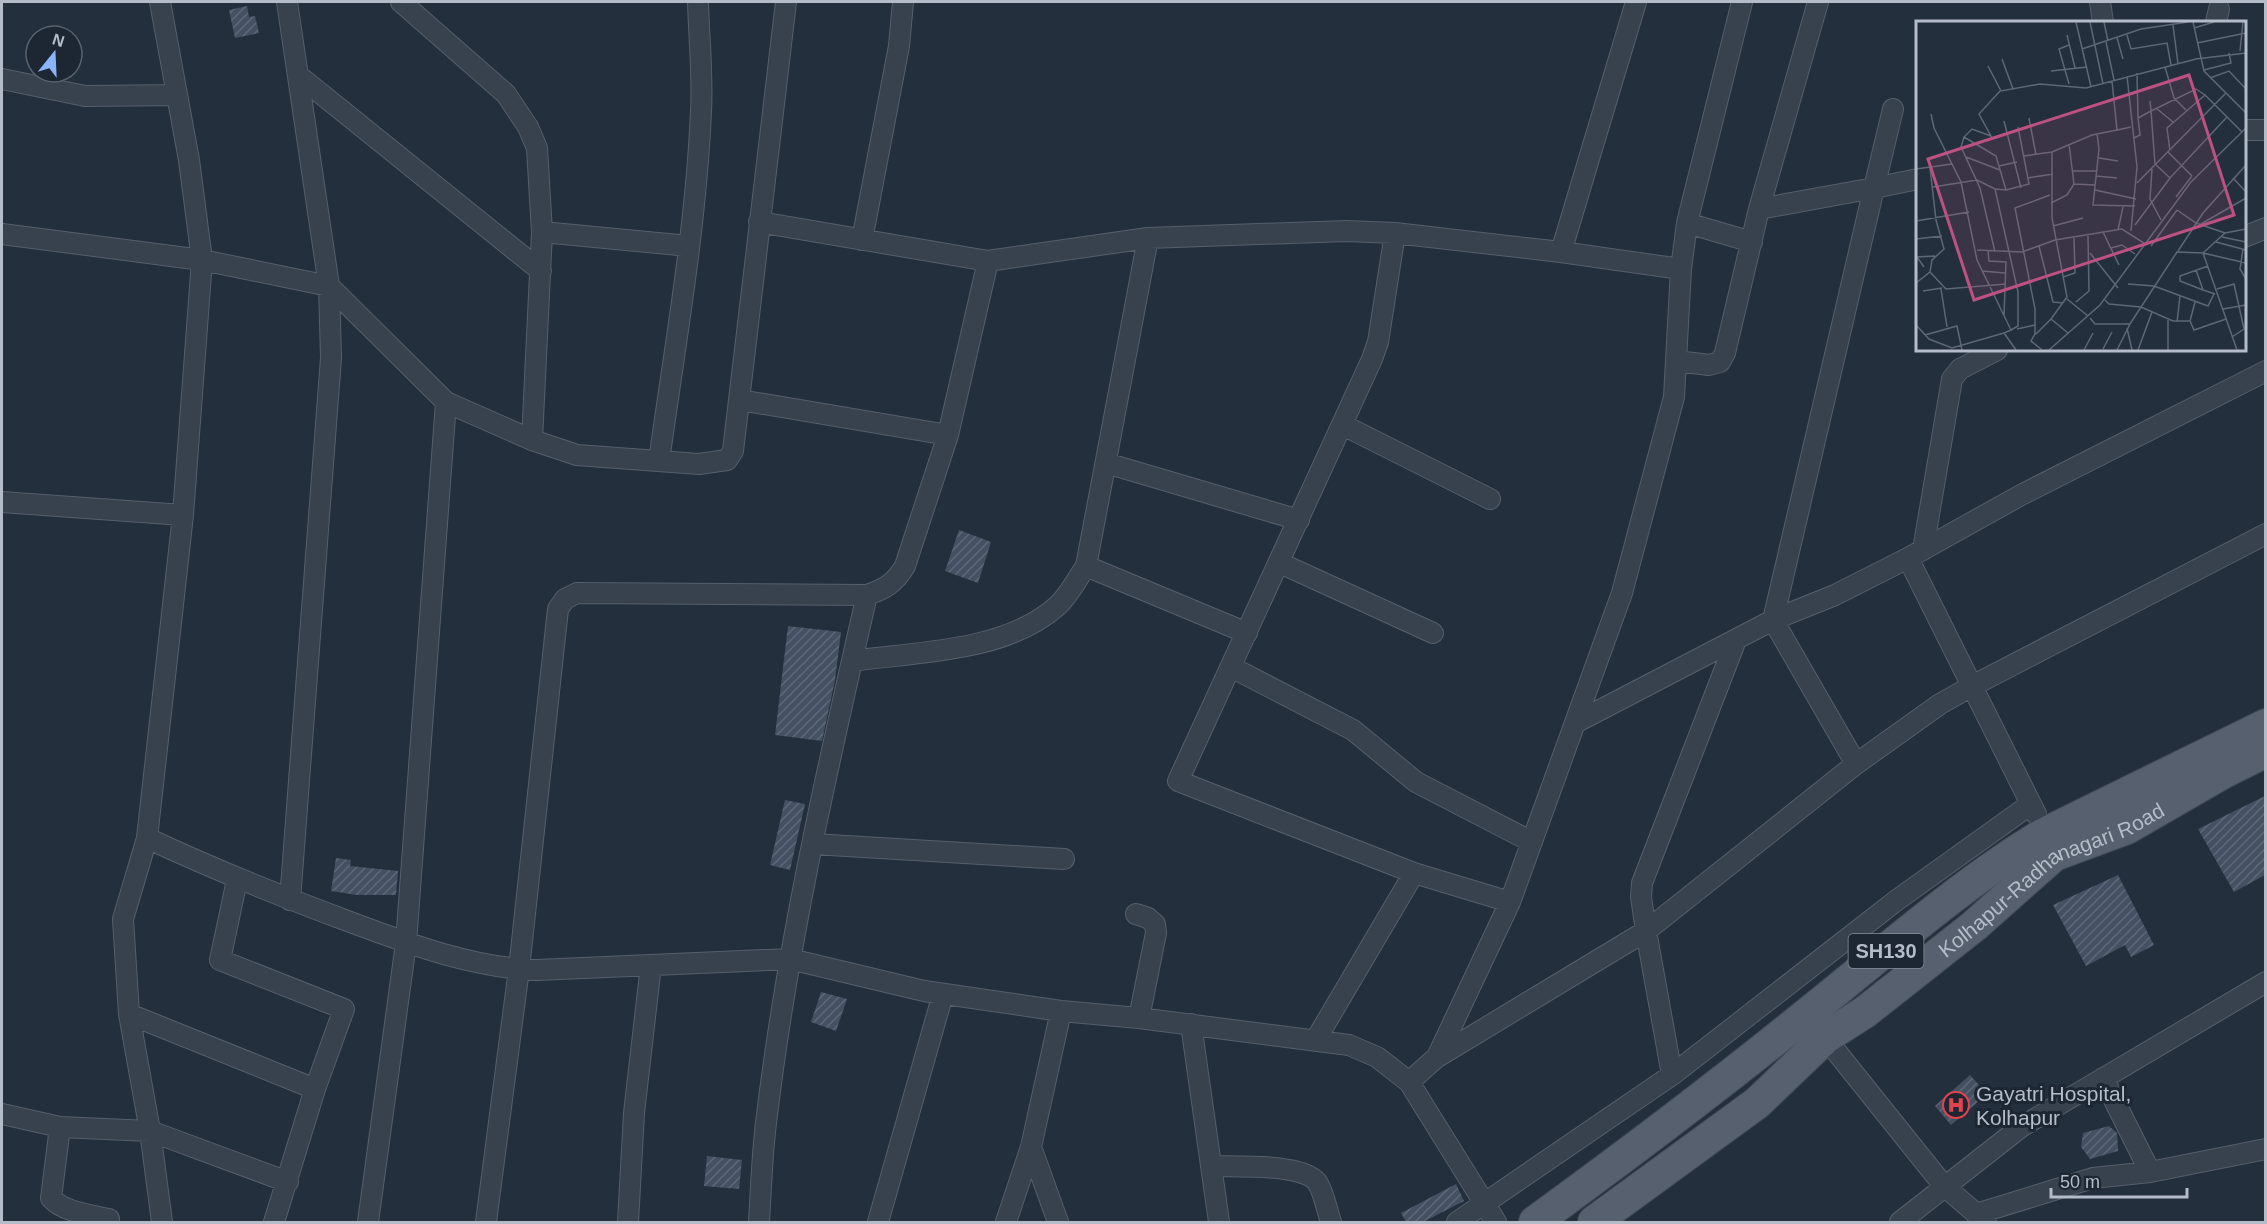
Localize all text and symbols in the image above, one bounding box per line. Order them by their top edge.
inset map [1916,21,2246,351]
north arrow [24,24,84,84]
text: N [50,30,67,50]
street label: Kolhapur-Radhanagari Road [1934,798,2168,961]
road number: SH130 [1848,934,1924,968]
place label: Gayatri Hospital, Kolhapur [1976,1082,2131,1129]
hospital icon: Gayatri Hospital, Kolhapur [1941,1090,1971,1120]
scale bar [2051,1161,2188,1199]
text: 50 m [2060,1172,2100,1192]

